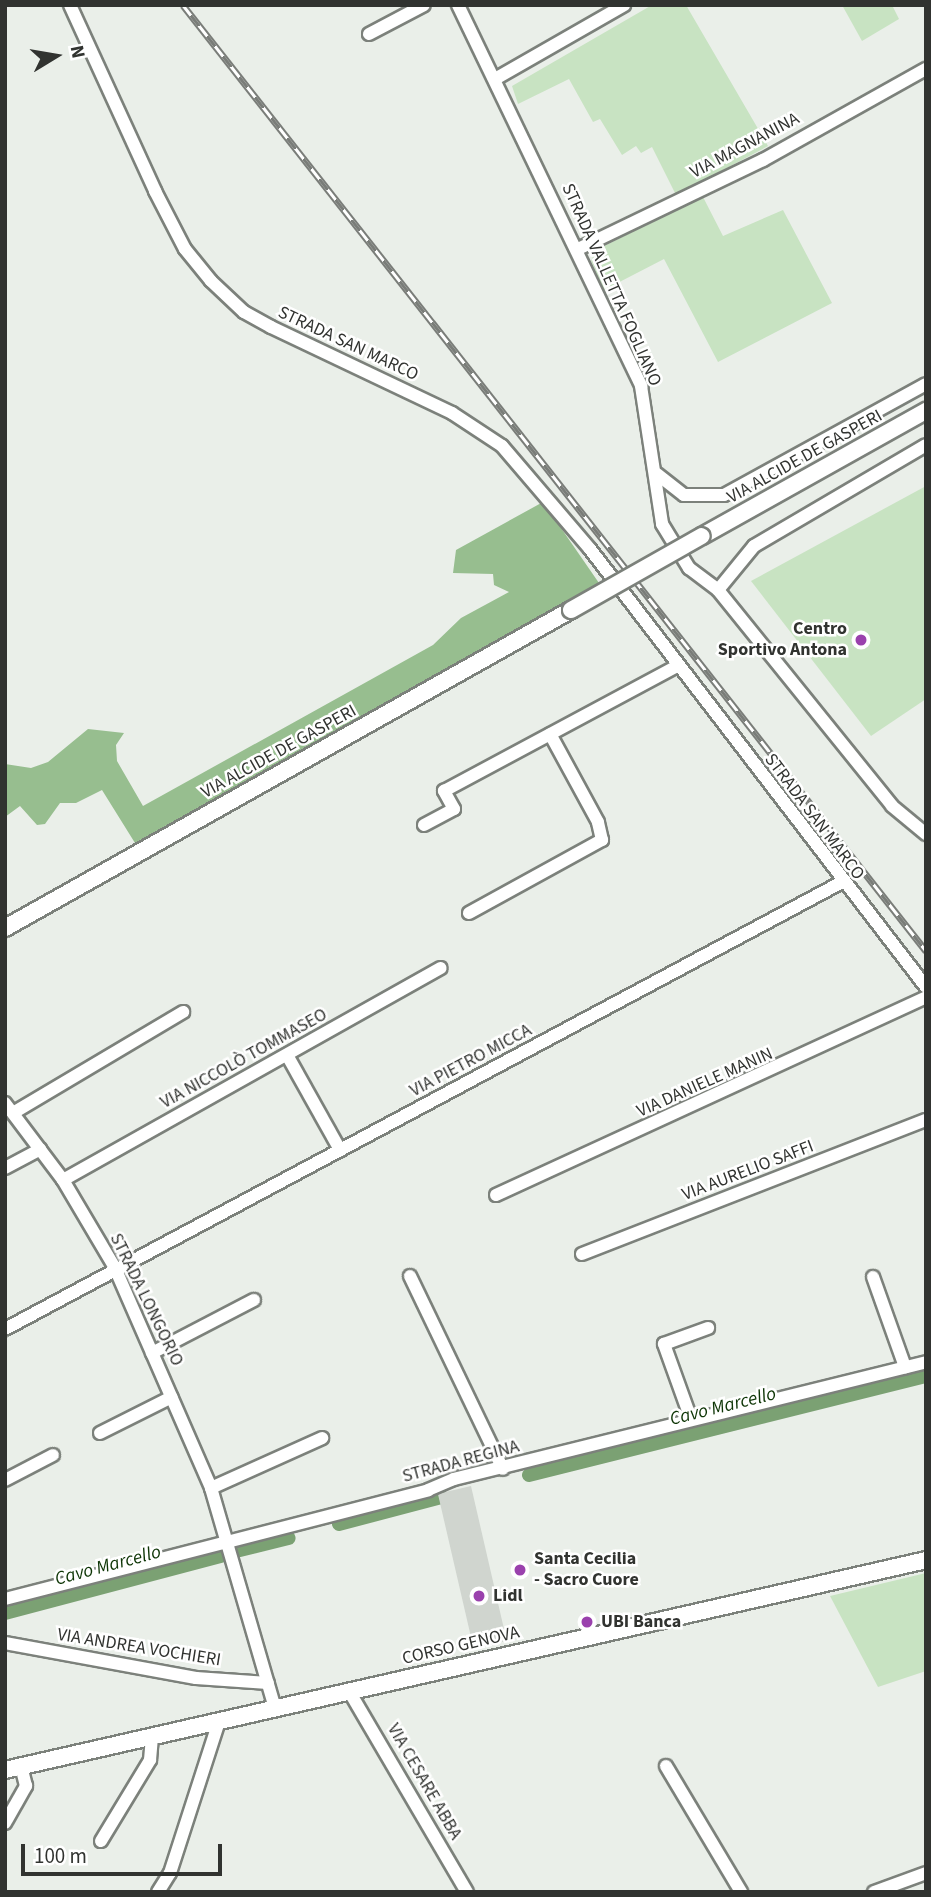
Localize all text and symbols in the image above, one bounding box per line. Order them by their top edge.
north arrow [21,21,91,91]
text: N [63,43,92,61]
street label: VIA MAGNANINA [687,108,803,184]
street label: STRADA VALLETTA FOGLIANO [557,180,665,390]
street label: STRADA SAN MARCO [274,302,422,386]
street label: VIA ALCIDE DE GASPERI [724,405,886,509]
place label: Centro Sportivo Antona [718,619,847,662]
marker: Centro Sportivo Antona [853,632,869,648]
street label: VIA ALCIDE DE GASPERI [198,700,360,804]
street label: STRADA SAN MARCO [759,750,869,884]
street label: VIA NICCOLÒ TOMMASEO [157,1004,331,1114]
street label: VIA PIETRO MICCA [406,1020,536,1102]
street label: VIA DANIELE MANIN [634,1043,776,1123]
street label: VIA AURELIO SAFFI [679,1136,817,1206]
street label: STRADA LONGORIO [105,1230,187,1370]
water label: Cavo Marcello [667,1383,779,1431]
street label: STRADA REGINA [400,1436,522,1488]
water label: Cavo Marcello [52,1541,164,1591]
place label: Santa Cecilia - Sacro Cuore [534,1549,639,1592]
marker: Santa Cecilia - Sacro Cuore [512,1562,528,1578]
place label: Lidl [493,1585,523,1607]
marker: Lidl [471,1588,487,1604]
place label: UBI Banca [601,1611,681,1633]
marker: UBI Banca [579,1614,595,1630]
street label: CORSO GENOVA [400,1622,522,1670]
street label: VIA ANDREA VOCHIERI [56,1624,222,1672]
street label: VIA CESARE ABBA [382,1720,466,1844]
scale bar [24,1830,226,1874]
text: 100 m [34,1841,87,1871]

